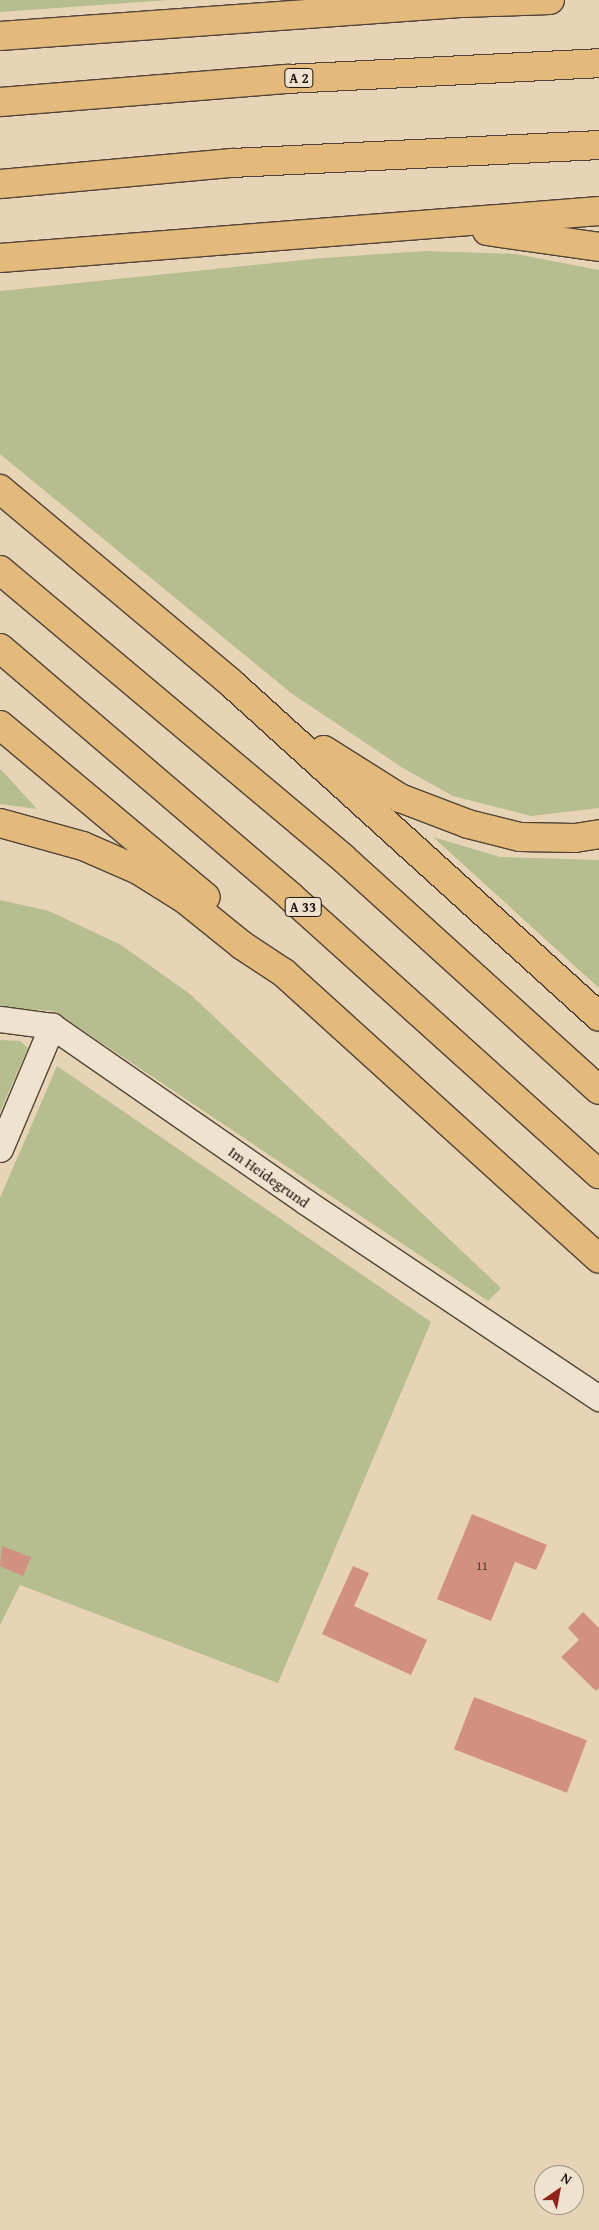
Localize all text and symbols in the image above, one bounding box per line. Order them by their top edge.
road number: A 2 [284,66,314,90]
road number: A 33 [284,896,322,919]
street label: Im Heidegrund [225,1142,313,1212]
house number: 11 [476,1559,488,1573]
north arrow [534,2165,584,2215]
text: N [557,2167,576,2189]

